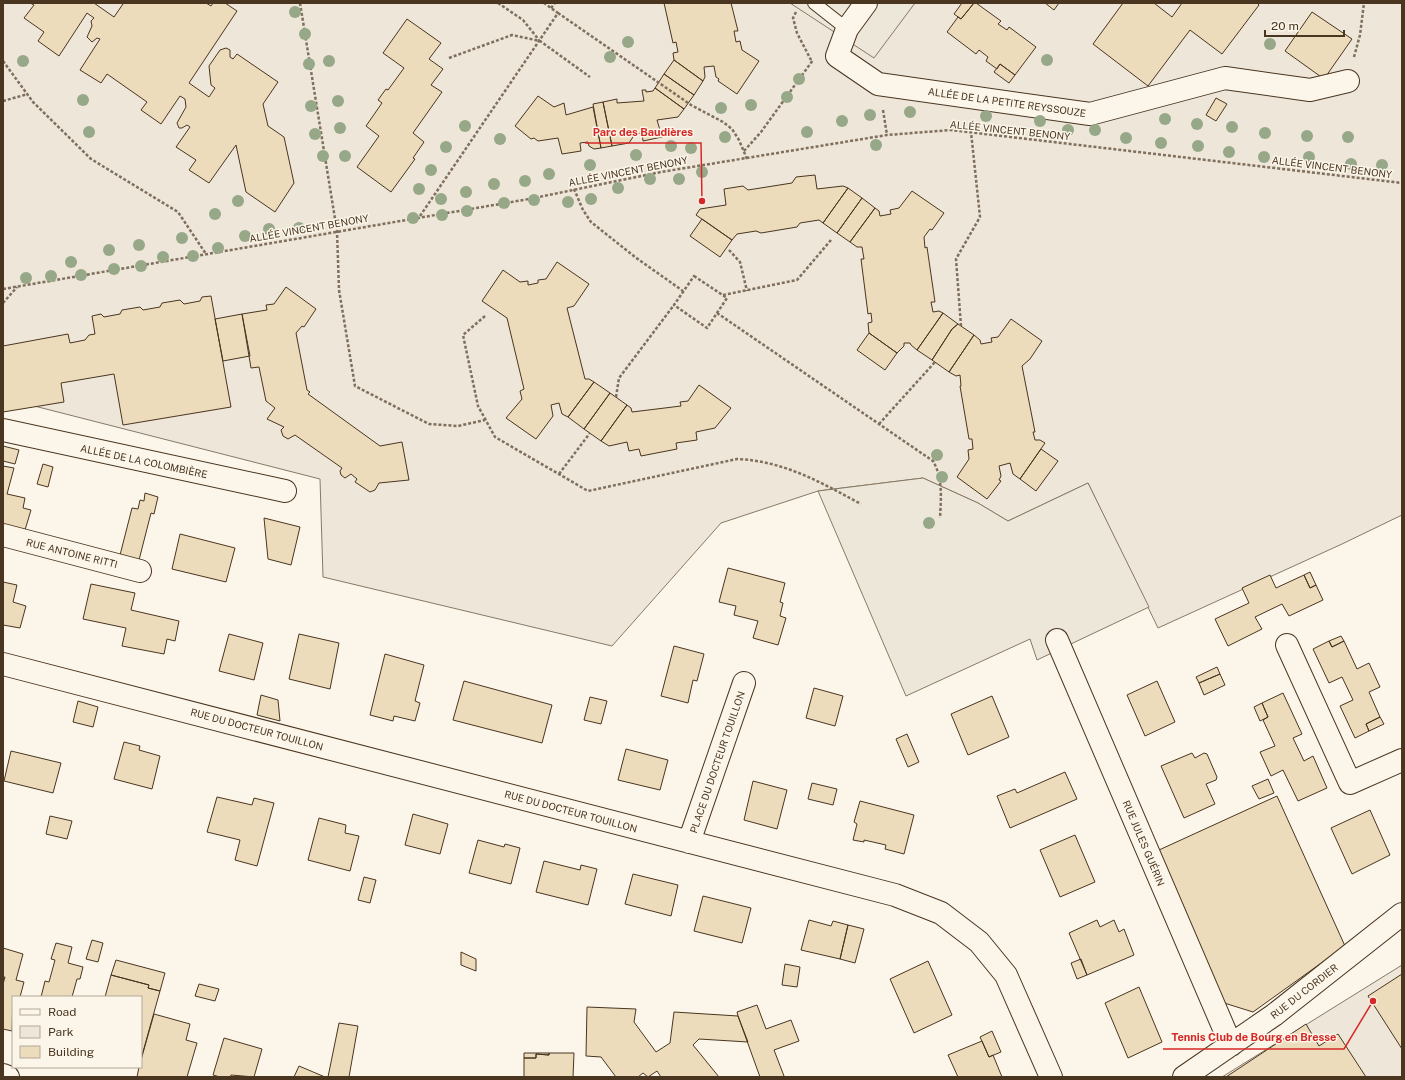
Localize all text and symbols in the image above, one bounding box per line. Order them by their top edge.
scale bar [1265,12,1344,38]
text: 20 m [1271,19,1299,33]
street label: ALLÉE DE LA PETITE REYSSOUZE [927,85,1087,119]
street label: ALLÉE VINCENT BENONY [949,118,1071,142]
callout: Parc des Baudières [585,120,701,143]
text: Parc des Baudières [593,126,693,138]
street label: ALLÉE VINCENT BENONY [567,154,689,188]
street label: ALLÉE VINCENT BENONY [1271,154,1393,180]
street label: ALLÉE VINCENT BENONY [248,212,370,244]
street label: ALLÉE DE LA COLOMBIÈRE [79,442,209,480]
street label: RUE ANTOINE RITTI [25,536,119,570]
street label: PLACE DU DOCTEUR TOUILLON [687,689,747,835]
street label: RUE DU DOCTEUR TOUILLON [189,705,325,753]
street label: RUE DU DOCTEUR TOUILLON [503,787,639,835]
street label: RUE JULES GUÉRIN [1121,798,1167,888]
street label: RUE DU CORDIER [1268,961,1340,1021]
legend [12,996,142,1068]
text: Road [48,1005,76,1019]
text: Park [48,1025,74,1039]
callout: Tennis Club de Bourg en Bresse [1163,1026,1344,1049]
text: Tennis Club de Bourg en Bresse [1172,1031,1336,1043]
text: Building [48,1045,94,1059]

